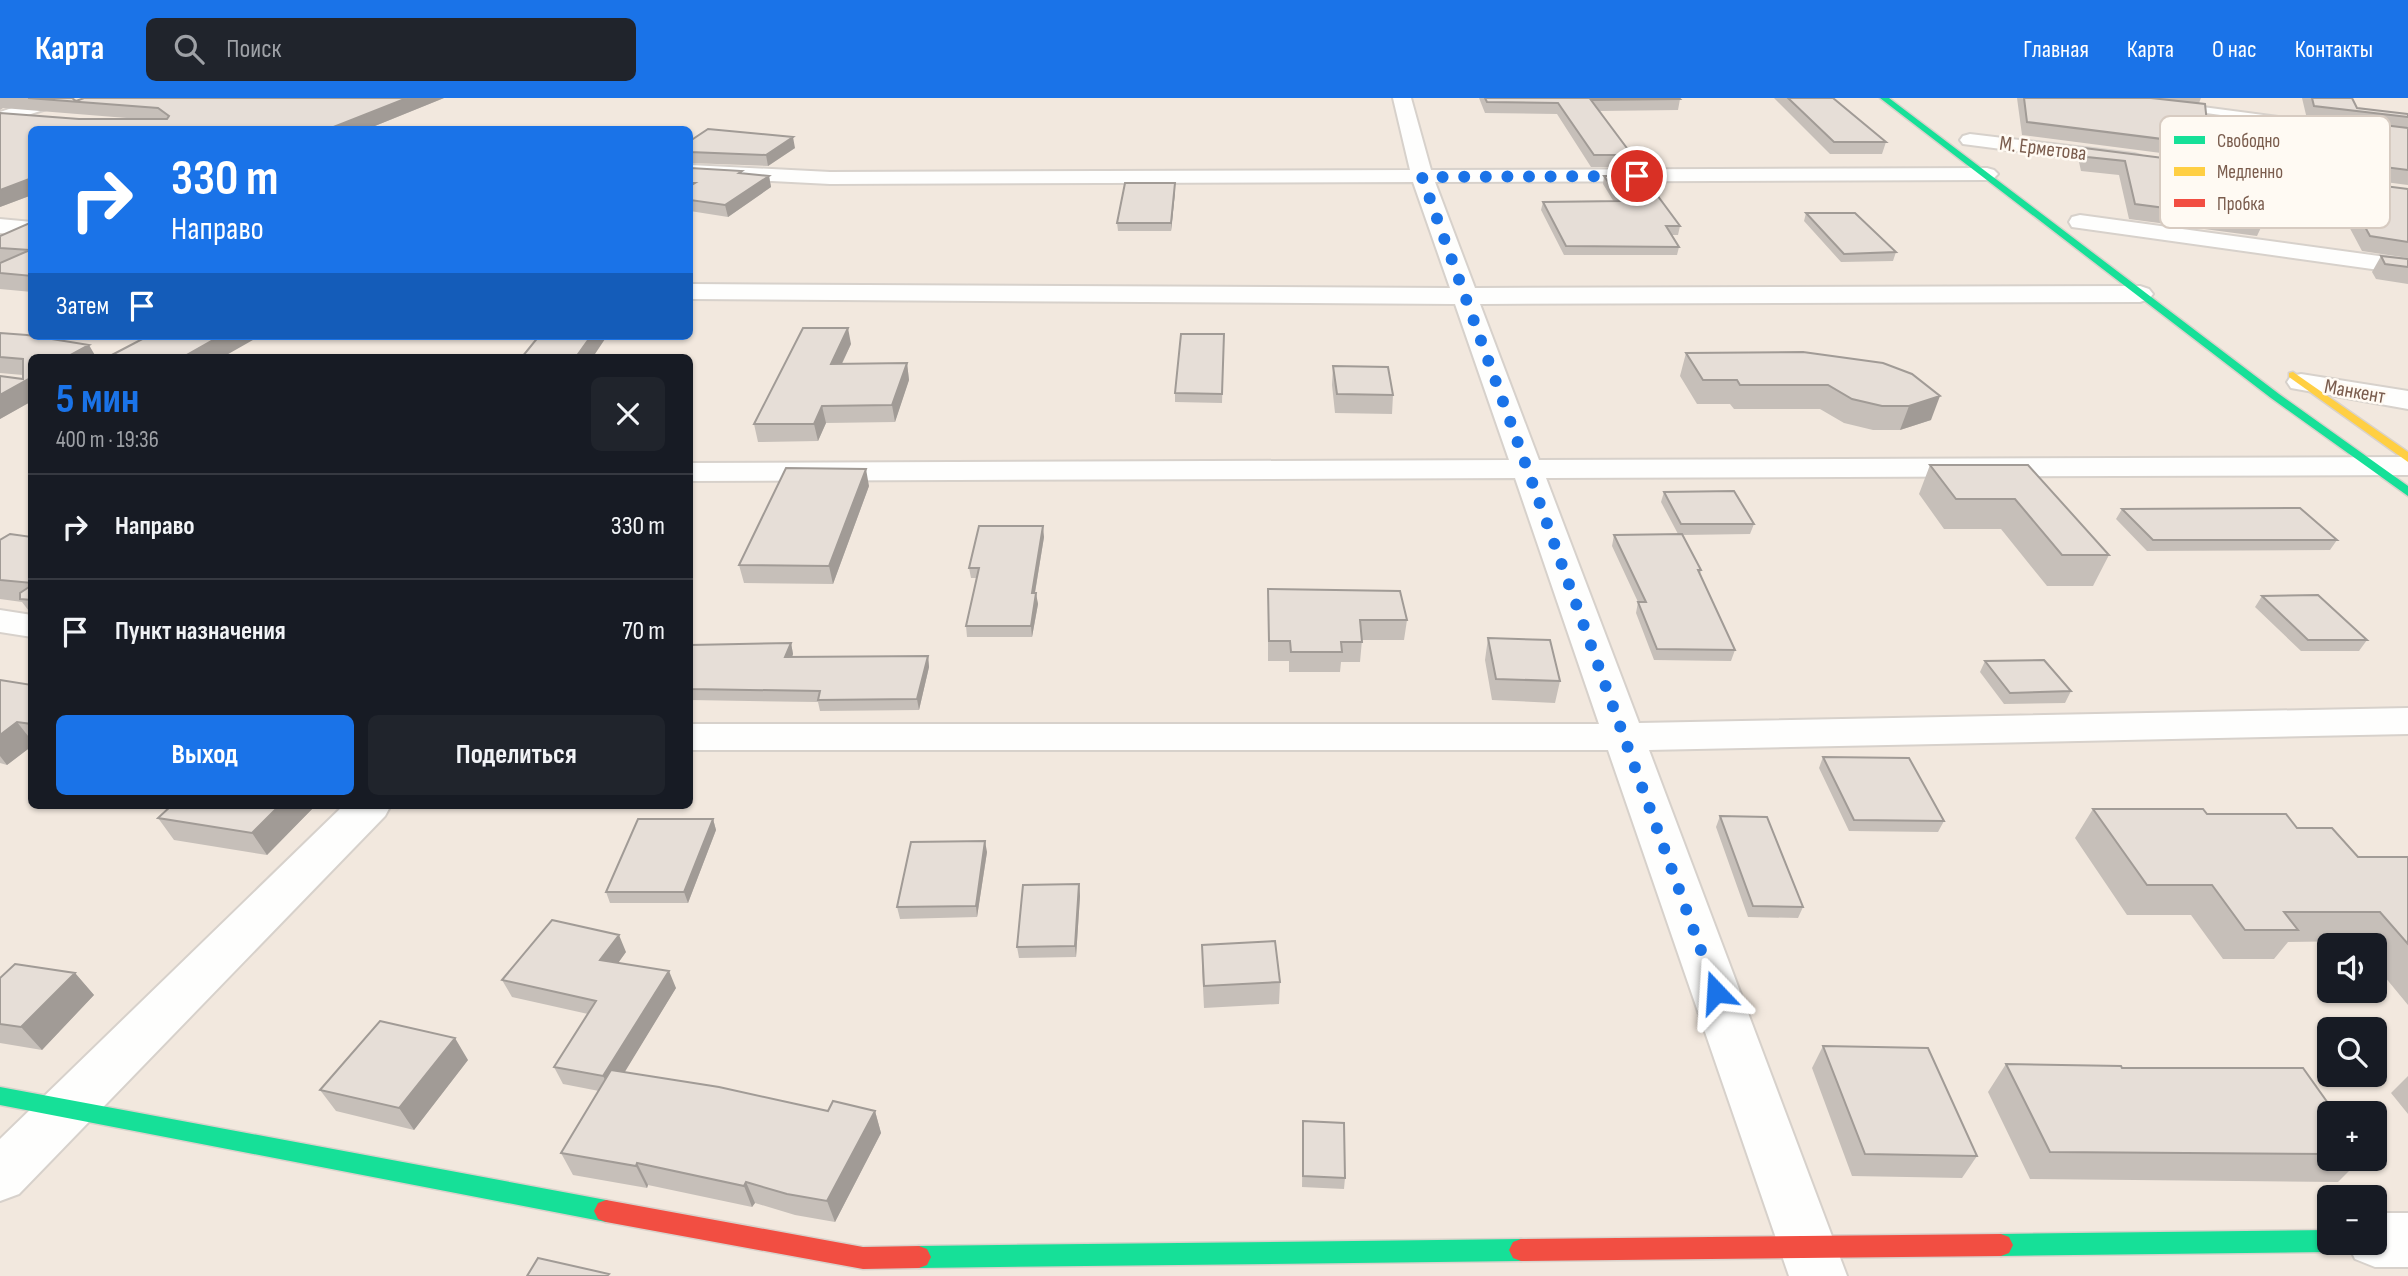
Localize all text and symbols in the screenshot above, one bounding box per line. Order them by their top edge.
search box [146,18,636,81]
text: Карта [35,29,104,69]
icon: search [170,30,208,68]
text: Поиск [226,34,281,65]
text: Главная [2023,35,2089,64]
text: Карта [2127,35,2174,64]
text: О нас [2212,35,2257,64]
text: Контакты [2295,35,2373,64]
legend [2160,116,2390,228]
text: Свободно [2217,130,2280,153]
street label: М. Ерметова [1998,131,2088,166]
pin [1607,146,1667,206]
text: 330 m [171,150,278,209]
icon: right [56,154,147,245]
icon: arrive [1618,157,1656,195]
text: Медленно [2217,161,2283,184]
text: Пробка [2217,193,2265,216]
text: Направо [171,210,264,249]
icon: arrive [123,287,161,325]
text: Затем [56,291,109,322]
text: 5 мин [56,374,139,425]
street label: Манкент [2323,374,2387,409]
button: close [591,377,665,451]
text: 400 m · 19:36 [56,426,159,454]
icon: right [56,508,94,546]
text: Направо [115,511,194,542]
text: 330 m [611,511,665,542]
icon: arrive [56,613,94,651]
text: Пункт назначения [115,616,286,647]
text: 70 m [622,616,665,647]
button: Выход [56,715,354,795]
button: Поделиться [368,715,665,795]
map controls [2317,933,2387,1255]
button: sound [2317,933,2387,1003]
position arrow [1679,955,1753,1029]
button: search [2317,1017,2387,1087]
button: + [2317,1101,2387,1171]
button: − [2317,1185,2387,1255]

